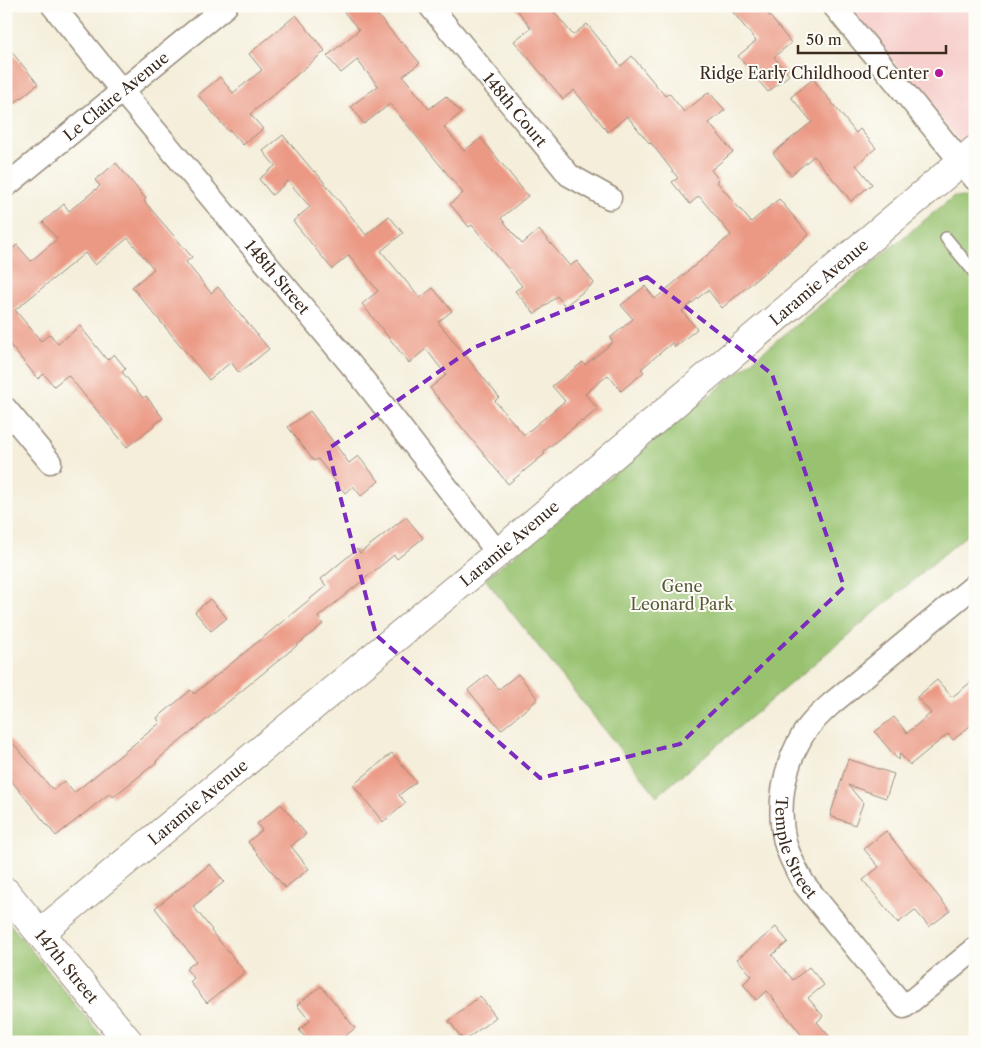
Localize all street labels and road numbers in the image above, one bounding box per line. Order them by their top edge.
street label: Le Claire Avenue [59,47,173,145]
street label: 148th Court [479,68,552,151]
street label: Laramie Avenue [765,235,872,329]
street label: 148th Street [241,236,315,319]
street label: Laramie Avenue [456,496,563,591]
street label: Laramie Avenue [144,755,252,849]
street label: Temple Street [771,796,822,903]
street label: 147th Street [31,925,103,1007]

